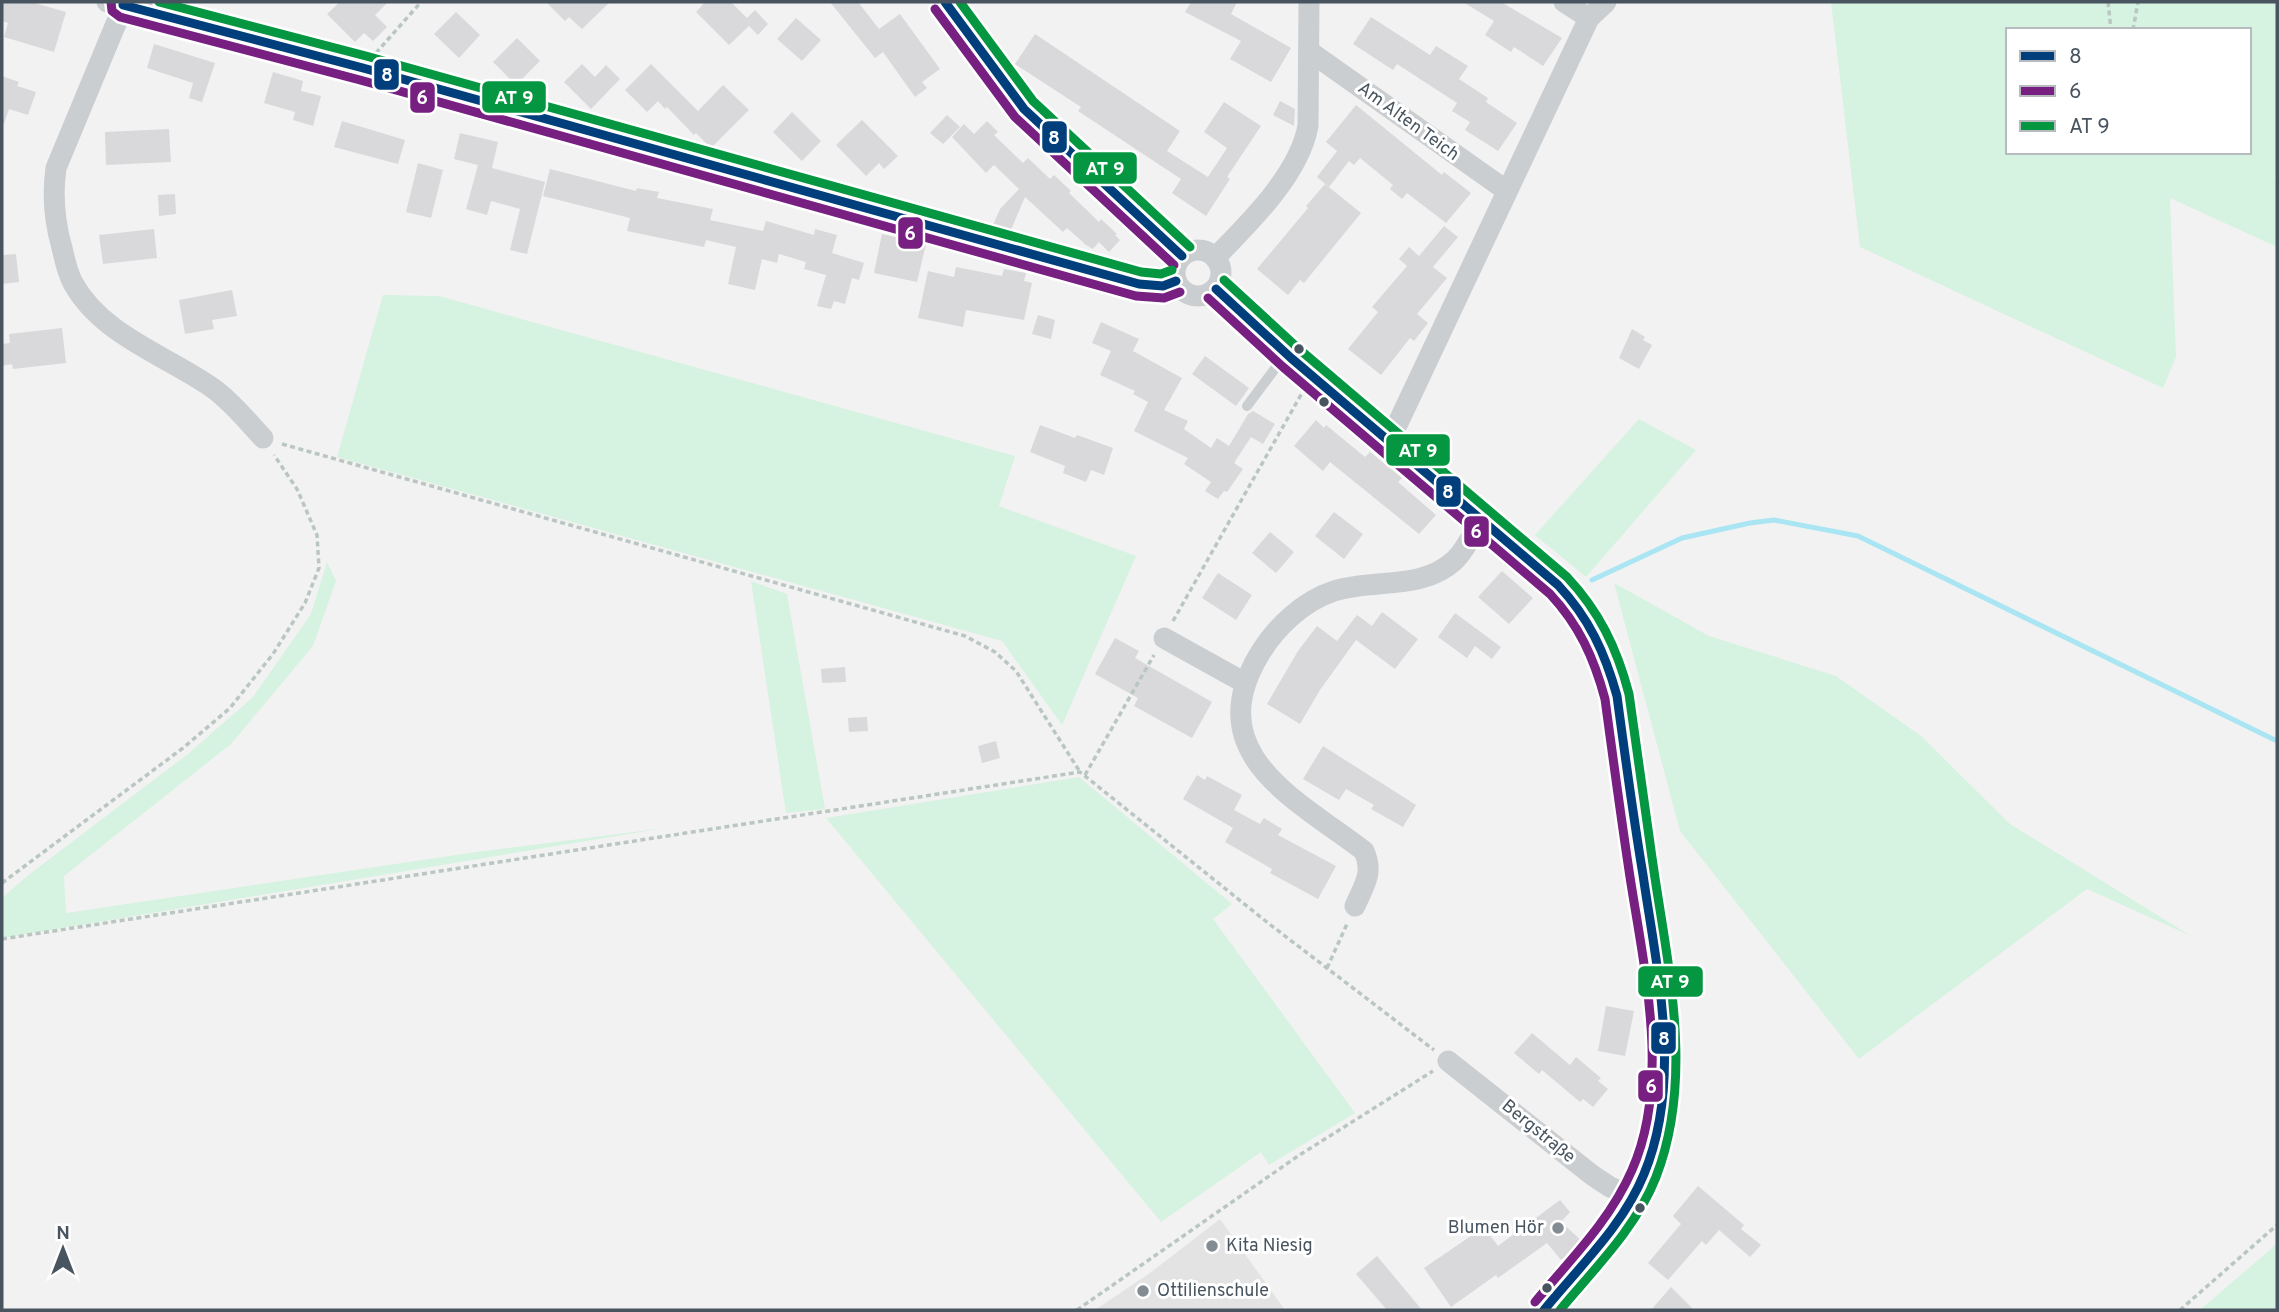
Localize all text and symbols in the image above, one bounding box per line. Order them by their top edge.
legend [2006,28,2251,154]
text: 8 [2069,44,2082,71]
line badge: 8 [373,58,400,91]
text: 8 [381,64,393,88]
street label: Am Alten Teich [1353,77,1463,167]
text: 6 [2069,79,2082,106]
line badge: AT 9 [481,80,547,114]
line badge: 6 [409,81,436,114]
text: 6 [416,87,428,111]
text: AT 9 [494,87,534,111]
text: AT 9 [2069,114,2110,141]
line badge: 8 [1041,120,1068,154]
text: 8 [1048,127,1060,151]
line badge: AT 9 [1072,151,1138,185]
text: AT 9 [1085,158,1125,182]
line badge: 6 [897,216,924,250]
text: 6 [904,223,916,247]
unlabelled marker [1292,342,1306,356]
unlabelled marker [1317,395,1331,409]
line badge: AT 9 [1385,433,1451,467]
text: AT 9 [1398,440,1438,464]
line badge: 8 [1435,475,1462,508]
text: 8 [1442,481,1454,505]
line badge: 6 [1463,515,1490,548]
text: 6 [1470,521,1482,545]
line badge: AT 9 [1637,965,1704,998]
text: AT 9 [1650,971,1690,995]
line badge: 8 [1650,1021,1677,1055]
text: 8 [1658,1028,1670,1052]
line badge: 6 [1637,1069,1664,1103]
text: 6 [1645,1076,1657,1100]
street label: Bergstraße [1496,1095,1580,1169]
unlabelled marker [1633,1201,1647,1215]
north arrow [28,1214,98,1284]
place label: Blumen Hör [1448,1217,1544,1240]
marker: Blumen Hör [1550,1220,1566,1236]
text: N [56,1222,70,1246]
place label: Kita Niesig [1226,1235,1313,1258]
marker: Kita Niesig [1204,1238,1220,1254]
place label: Ottilienschule [1157,1280,1269,1303]
unlabelled marker [1540,1281,1554,1295]
marker: Ottilienschule [1135,1283,1151,1299]

